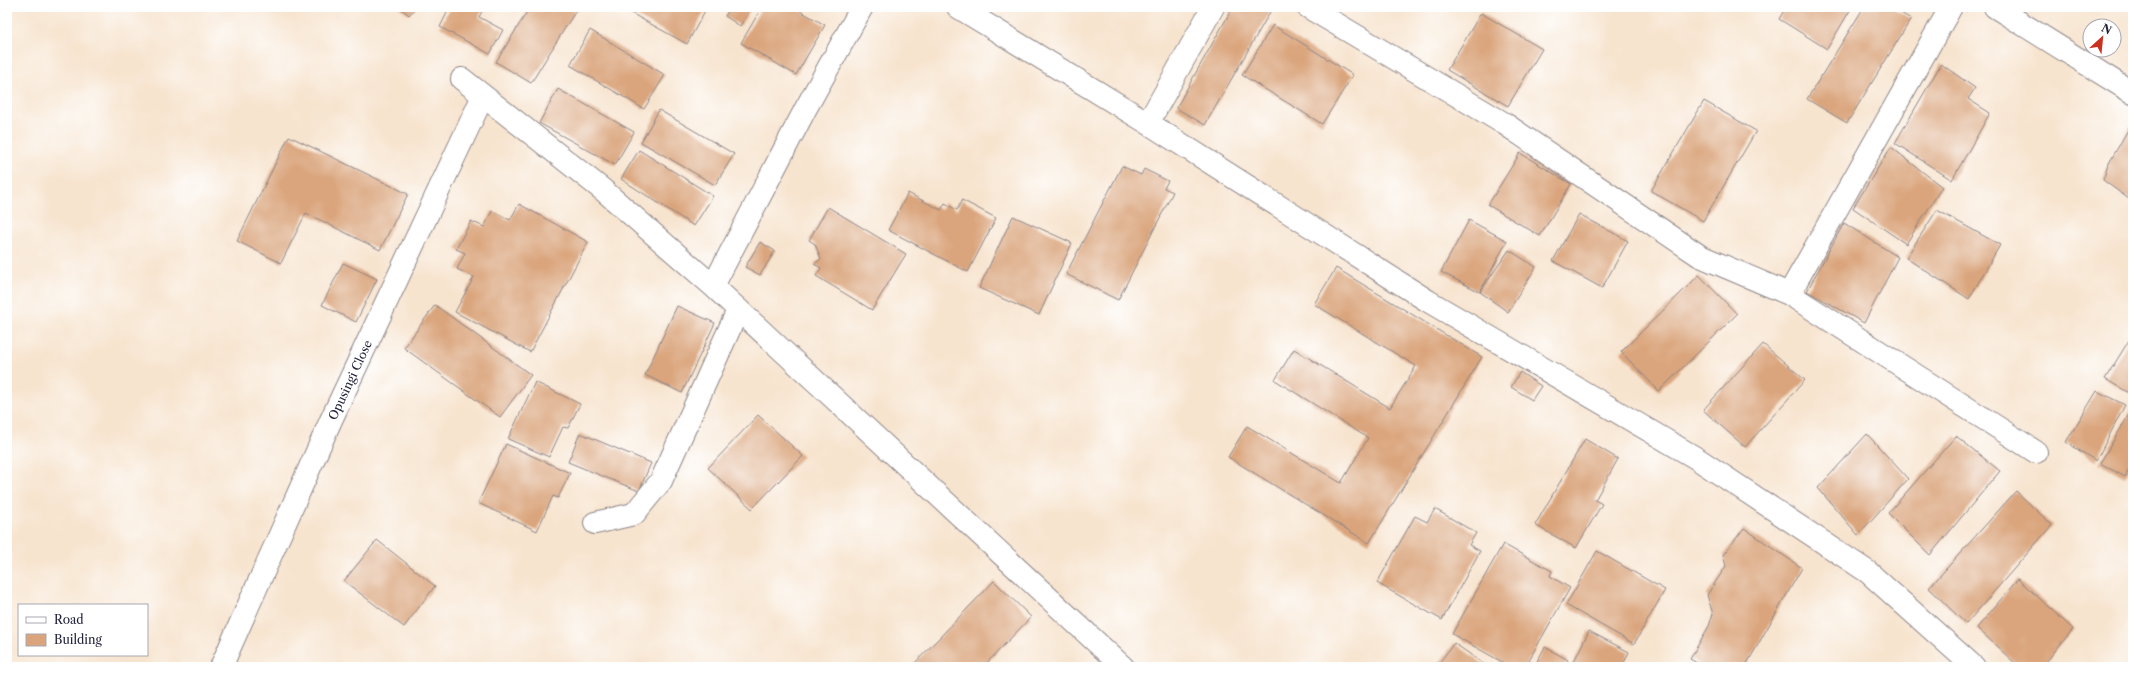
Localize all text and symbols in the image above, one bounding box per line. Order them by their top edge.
north arrow [2082,18,2122,58]
text: N [2099,21,2114,38]
street label: Opusingi Close [325,337,375,422]
legend [18,604,148,656]
text: Road [54,612,84,627]
text: Building [54,632,102,647]

